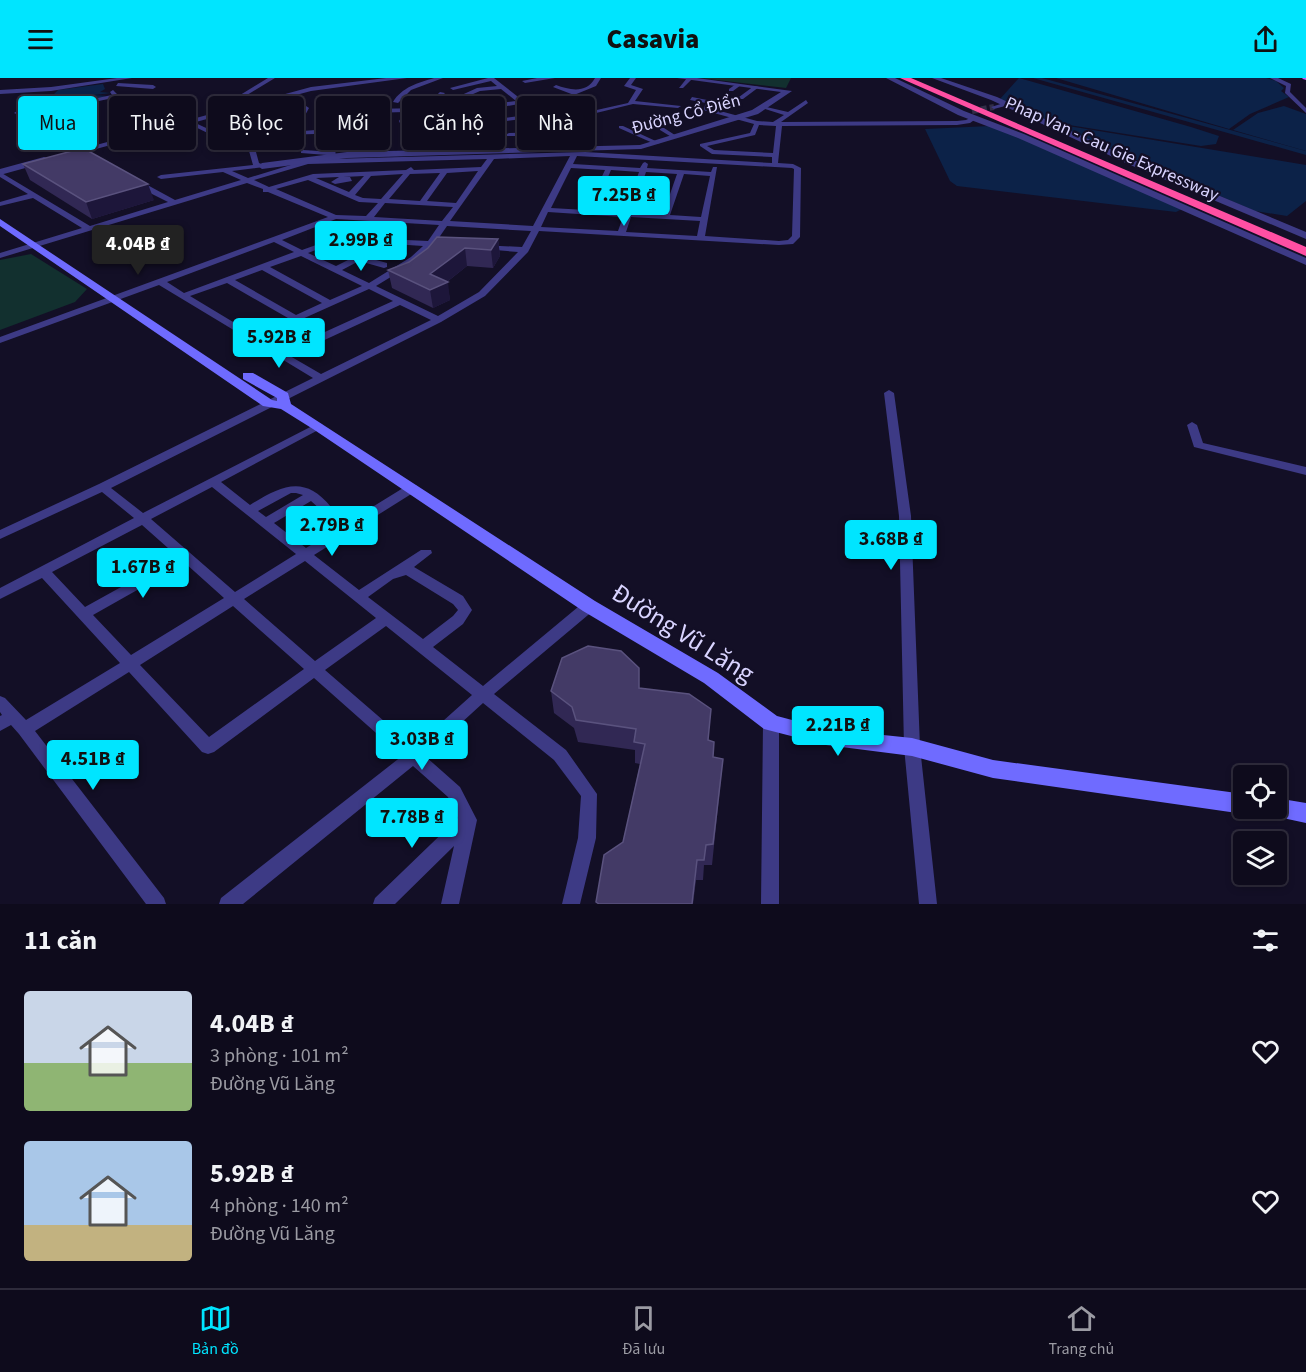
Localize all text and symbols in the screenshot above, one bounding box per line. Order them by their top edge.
text: Casavia [607,20,699,59]
icon: menu [24,23,57,56]
icon: share [1249,23,1282,56]
street label: Đường Cổ Điển [629,87,743,141]
street label: Phap Van - Cau Gie Expressway [1001,91,1223,208]
chip: Mua [18,96,97,150]
chip: Thuê [109,96,196,150]
chip: Bộ lọc [208,96,304,150]
chip: Mới [316,96,390,150]
chip: Căn hộ [402,96,505,150]
chip: Nhà [517,96,595,150]
pin: 7.25B ₫ [569,176,679,227]
text: 7.25B ₫ [592,181,656,209]
pin: 2.99B ₫ [306,221,416,272]
pin: 4.04B ₫ [83,225,193,276]
text: 2.99B ₫ [329,226,393,254]
text: 4.04B ₫ [106,230,170,258]
pin: 5.92B ₫ [224,318,334,369]
text: 5.92B ₫ [247,323,311,351]
pin: 2.79B ₫ [277,506,387,557]
text: 2.79B ₫ [300,511,364,539]
pin: 3.68B ₫ [836,520,946,571]
text: 3.68B ₫ [859,525,923,553]
pin: 1.67B ₫ [88,548,198,599]
text: 1.67B ₫ [111,553,175,581]
street label: Đường Vũ Lăng [604,574,762,692]
pin: 2.21B ₫ [783,706,893,757]
text: 2.21B ₫ [806,711,870,739]
pin: 3.03B ₫ [367,720,477,771]
text: 3.03B ₫ [390,725,454,753]
pin: 4.51B ₫ [38,740,148,791]
text: 4.51B ₫ [61,745,125,773]
map controls [1233,765,1287,885]
button: locate [1233,765,1287,819]
pin: 7.78B ₫ [357,798,467,849]
text: 7.78B ₫ [380,803,444,831]
button: layers [1233,831,1287,885]
text: 11 căn [24,922,97,959]
icon: filters [1249,924,1282,957]
text: 4.04B ₫ [210,1005,294,1042]
icon: home [72,1015,144,1087]
icon: heart [1249,1035,1282,1068]
text: 3 phòng · 101 m² [210,1042,349,1070]
text: Đường Vũ Lăng [210,1070,335,1098]
text: 5.92B ₫ [210,1155,294,1192]
icon: home [72,1165,144,1237]
icon: heart [1249,1185,1282,1218]
text: 4 phòng · 140 m² [210,1192,349,1220]
text: Đường Vũ Lăng [210,1220,335,1248]
tab: Bản đồ [192,1302,239,1360]
tab: Đã lưu [622,1302,665,1360]
tab: Trang chủ [1048,1302,1114,1360]

